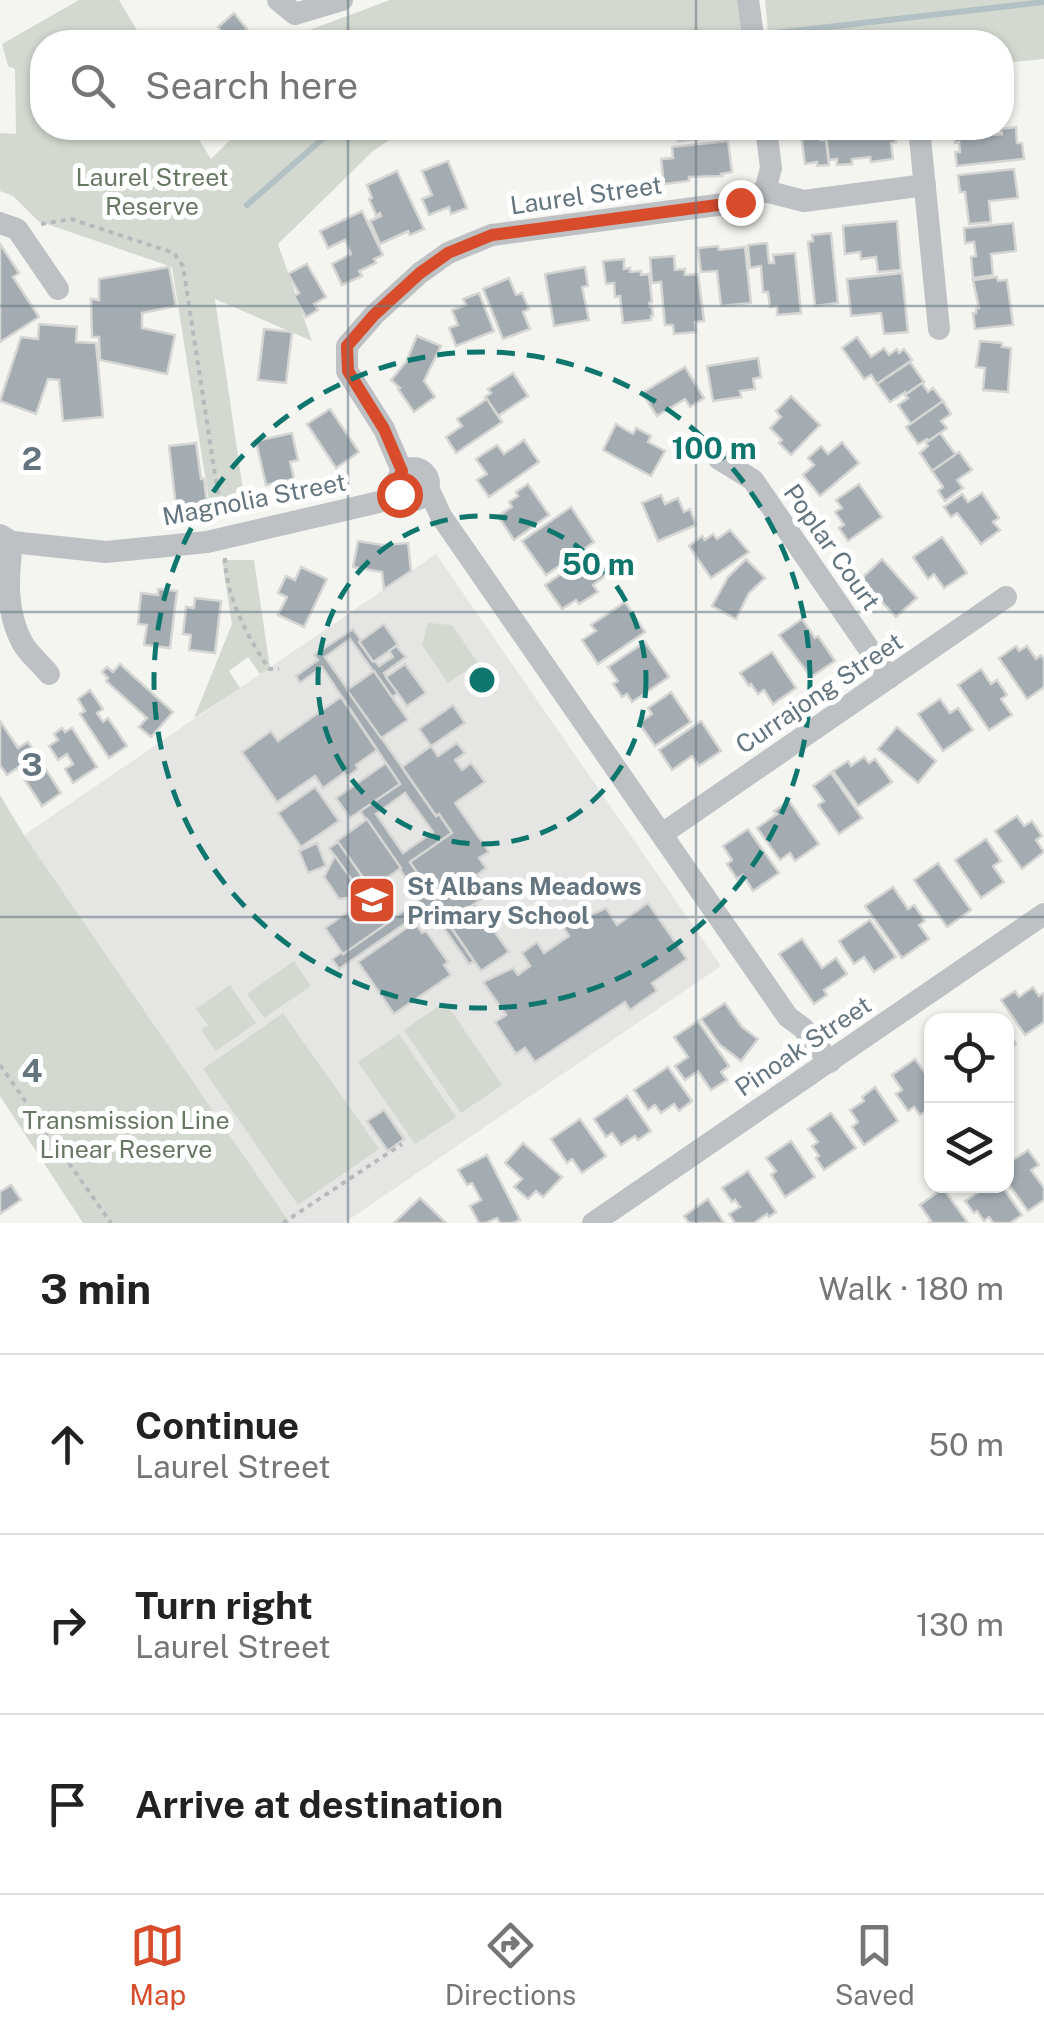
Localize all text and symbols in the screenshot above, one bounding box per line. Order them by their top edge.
search box [30,30,1014,140]
icon: search [65,58,120,113]
text: Search here [145,63,358,108]
park label: Laurel Street Reserve [76,162,228,221]
street label: Laurel Street [508,170,664,220]
route end [718,180,764,226]
text: 100 m [671,430,757,466]
text: 2 [22,440,42,477]
street label: Magnolia Street [160,466,348,532]
route start [377,472,423,518]
street label: Poplar Court [778,478,886,616]
text: 50 m [561,546,635,582]
street label: Currajong Street [730,626,908,760]
centre of rings [464,662,500,698]
text: 3 [21,746,43,783]
place label: St Albans Meadows Primary School [407,871,642,930]
school or university icon: St Albans Meadows Primary School [346,874,398,926]
street label: Pinoak Street [729,989,877,1103]
map controls [924,1013,1014,1193]
button: locate [924,1013,1014,1103]
text: 4 [22,1052,43,1089]
button: layers [924,1103,1014,1193]
park label: Transmission Line Linear Reserve [22,1105,230,1164]
text: 3 min [40,1264,151,1313]
text: Walk · 180 m [818,1270,1004,1307]
text: Continue [135,1403,299,1448]
icon: ahead [40,1417,95,1472]
text: 50 m [928,1426,1004,1463]
text: Laurel Street [135,1448,331,1485]
text: Turn right [135,1583,313,1628]
icon: right [40,1597,95,1652]
text: 130 m [916,1606,1004,1643]
text: Laurel Street [135,1628,331,1665]
icon: arrive [40,1777,95,1832]
text: Arrive at destination [135,1782,503,1827]
tab: Map [129,1918,186,2011]
tab: Directions [445,1918,576,2011]
tab: Saved [835,1918,915,2011]

